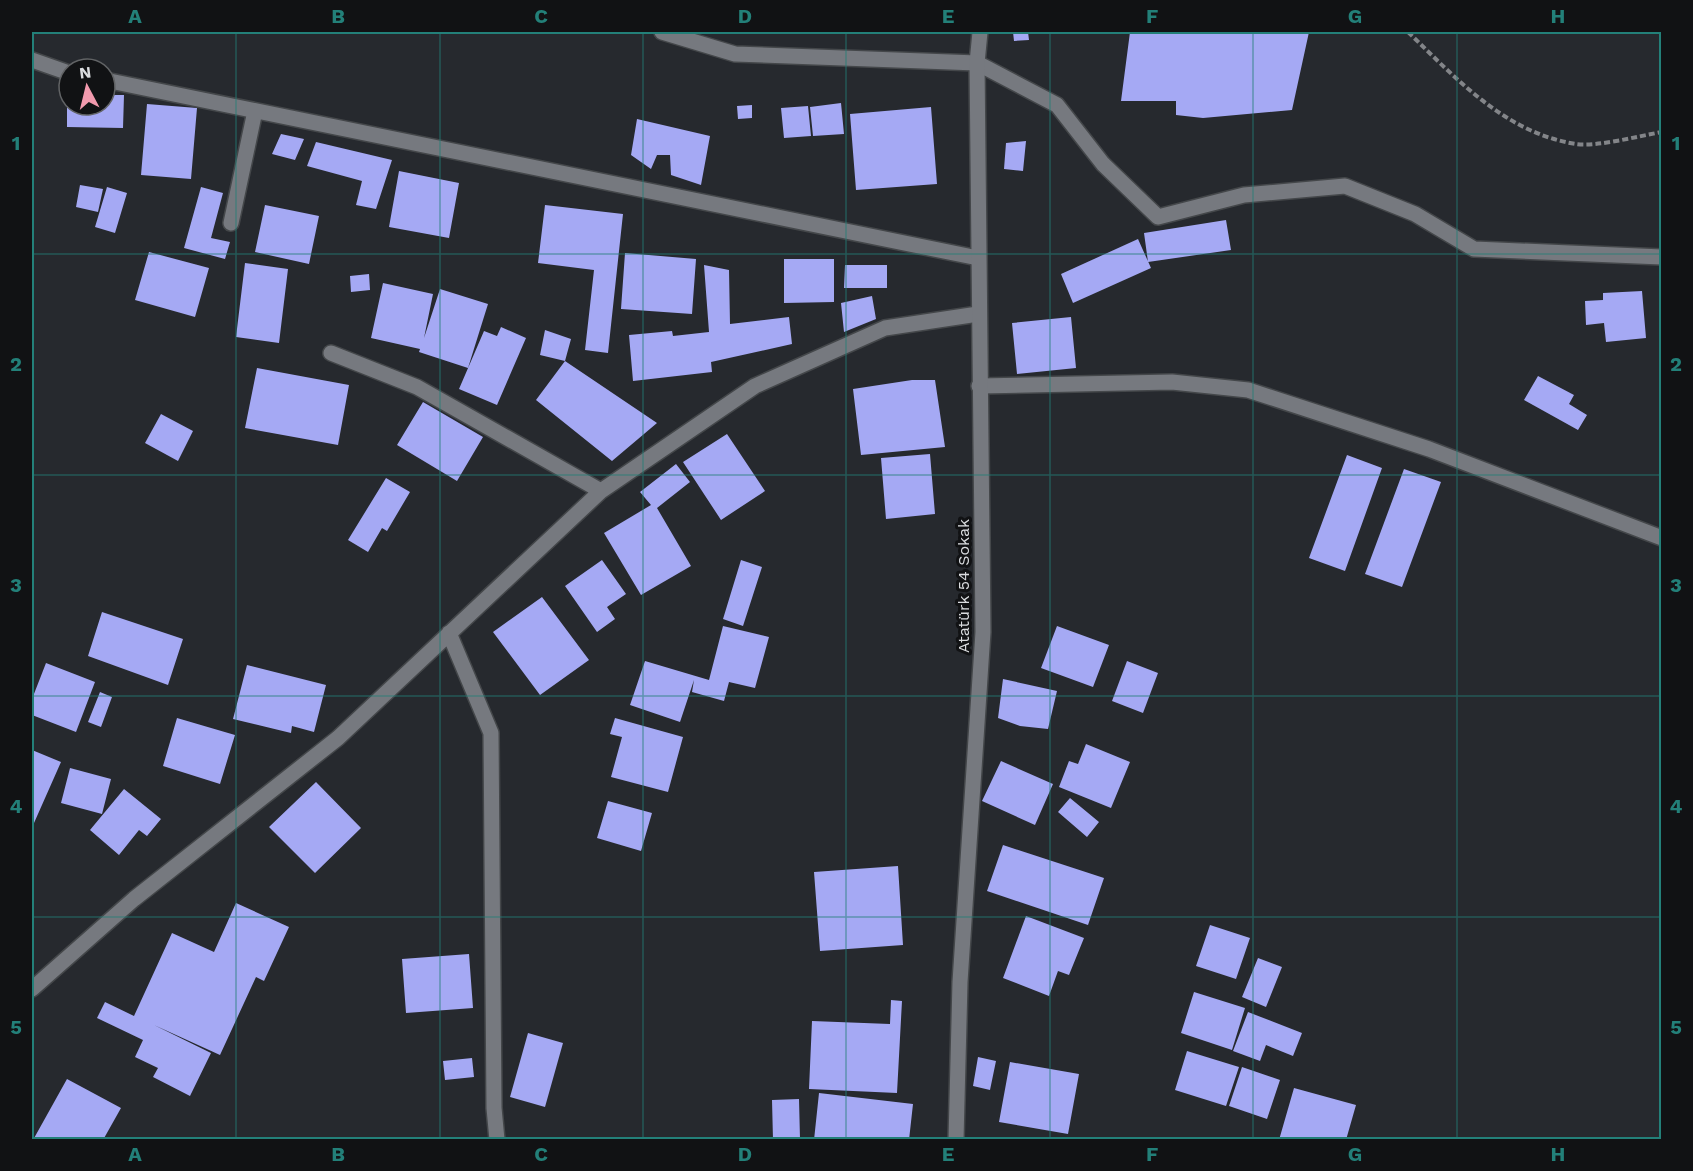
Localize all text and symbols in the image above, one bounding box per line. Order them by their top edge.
text: A [128,4,142,28]
text: B [331,4,345,28]
text: C [534,4,548,28]
text: D [738,4,752,28]
text: E [942,4,954,28]
text: F [1146,4,1158,28]
text: G [1348,4,1362,28]
text: H [1551,4,1565,28]
north arrow [57,57,117,117]
text: N [78,62,92,83]
text: 1 [12,131,20,155]
text: 1 [1672,131,1680,155]
text: 2 [10,352,22,376]
text: 2 [1670,352,1682,376]
street label: Atatürk 54 Sokak [954,519,973,653]
text: 3 [10,573,22,597]
text: 3 [1670,573,1682,597]
text: 4 [10,794,23,818]
text: 4 [1670,794,1683,818]
text: 5 [10,1015,22,1039]
text: 5 [1670,1015,1682,1039]
text: A [128,1142,142,1166]
text: B [331,1142,345,1166]
text: C [534,1142,548,1166]
text: D [738,1142,752,1166]
text: E [942,1142,954,1166]
text: F [1146,1142,1158,1166]
text: G [1348,1142,1362,1166]
text: H [1551,1142,1565,1166]

